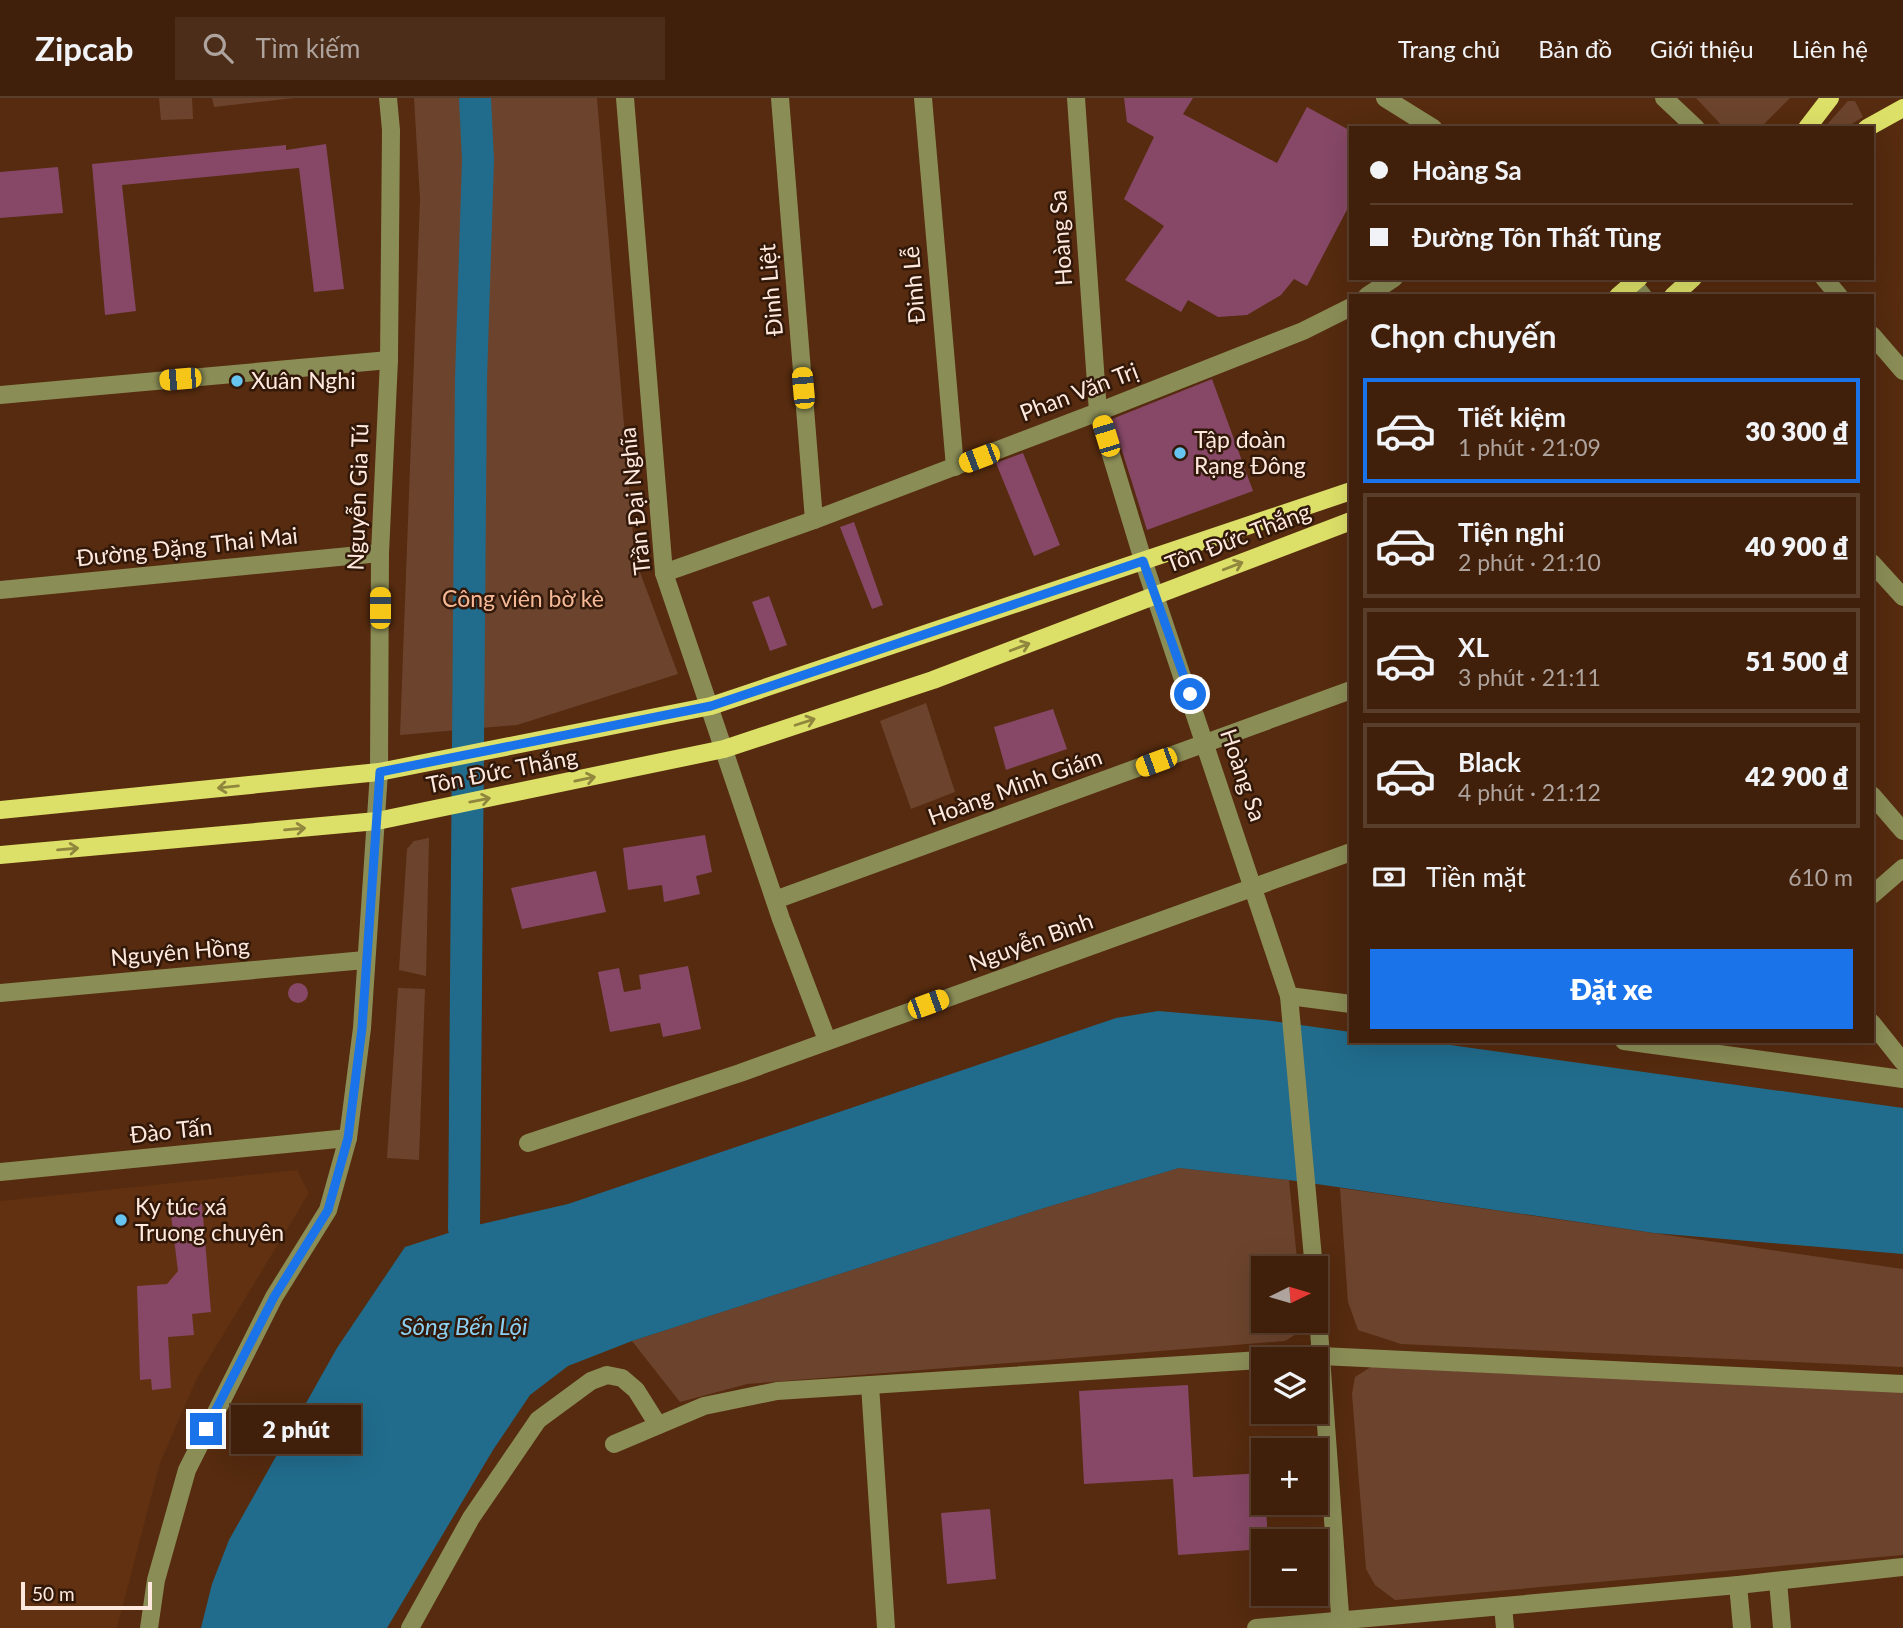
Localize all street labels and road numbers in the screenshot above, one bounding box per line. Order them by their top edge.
street label: Hoàng Sa [1043,189,1077,287]
street label: Đinh Liệt [752,242,788,337]
street label: Đinh Lễ [896,245,930,325]
street label: Phan Văn Trị [1016,356,1142,426]
street label: Nguyễn Gia Tú [340,423,374,571]
street label: Trần Đại Nghĩa [612,426,656,576]
street label: Tôn Đức Thắng [1161,497,1314,578]
street label: Đường Đặng Thai Mai [75,520,299,572]
street label: Hoàng Sa [1215,725,1273,825]
street label: Tôn Đức Thắng [424,742,580,798]
street label: Hoàng Minh Giám [924,742,1106,831]
street label: Nguyễn Bình [965,906,1097,976]
street label: Nguyên Hồng [109,931,251,971]
street label: Đào Tấn [128,1112,214,1148]

